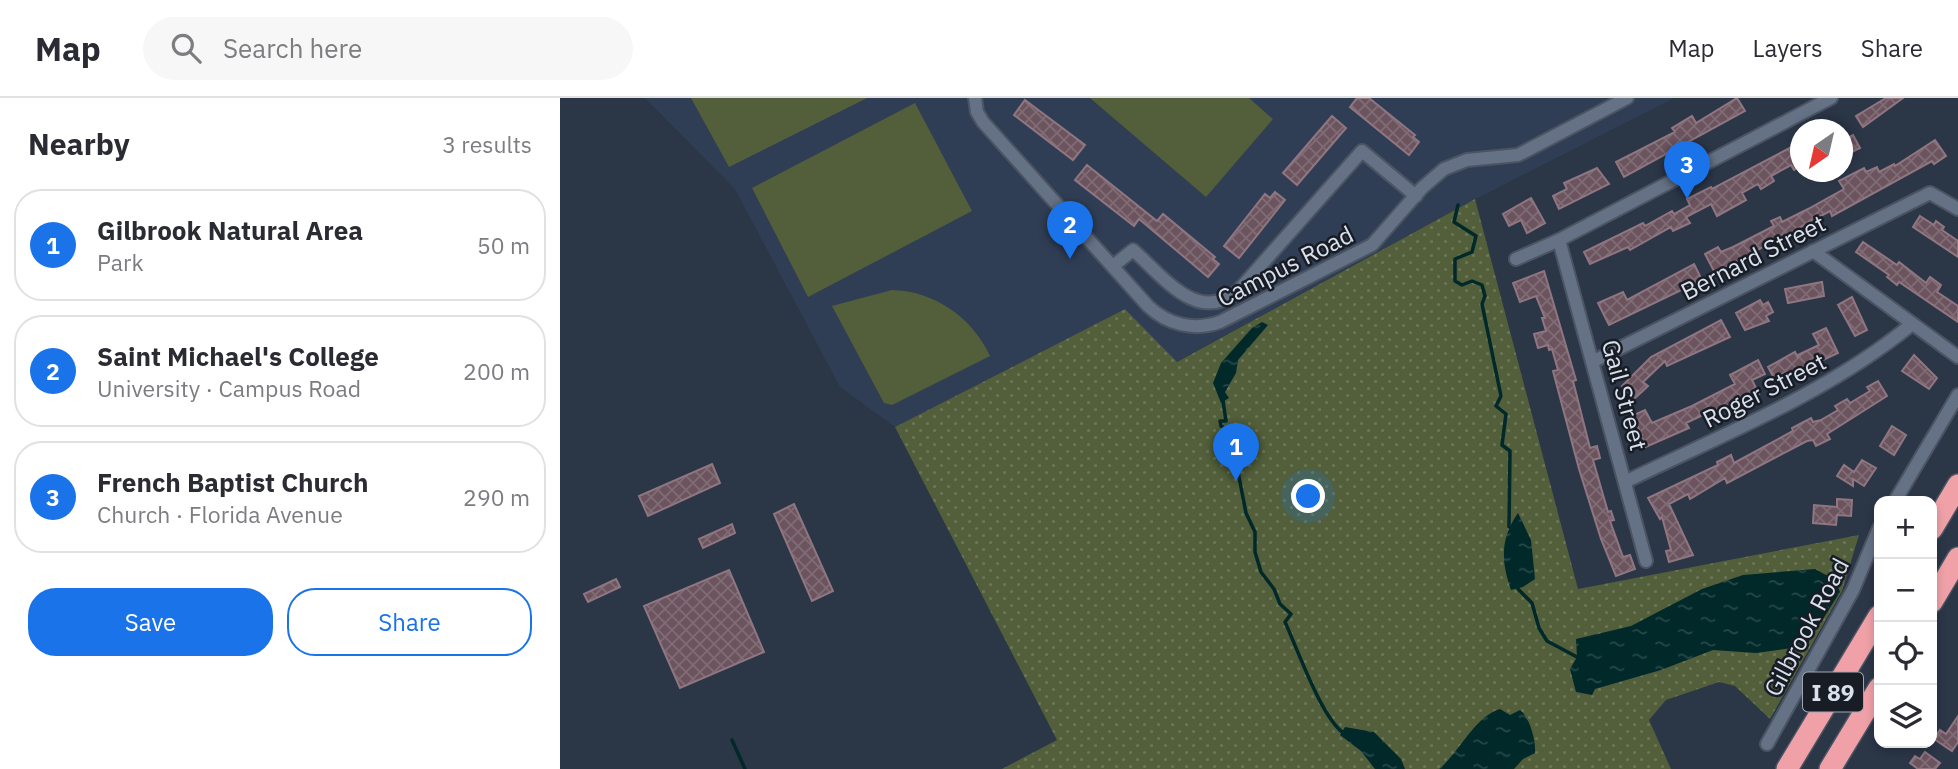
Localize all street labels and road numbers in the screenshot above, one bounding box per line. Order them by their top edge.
street label: Bernard Street [1675,207,1831,307]
street label: Campus Road [1211,218,1359,314]
street label: Gail Street [1595,336,1655,454]
street label: Roger Street [1697,345,1831,435]
street label: Gilbrook Road [1756,552,1856,702]
road number: I 89 [1803,672,1863,712]

